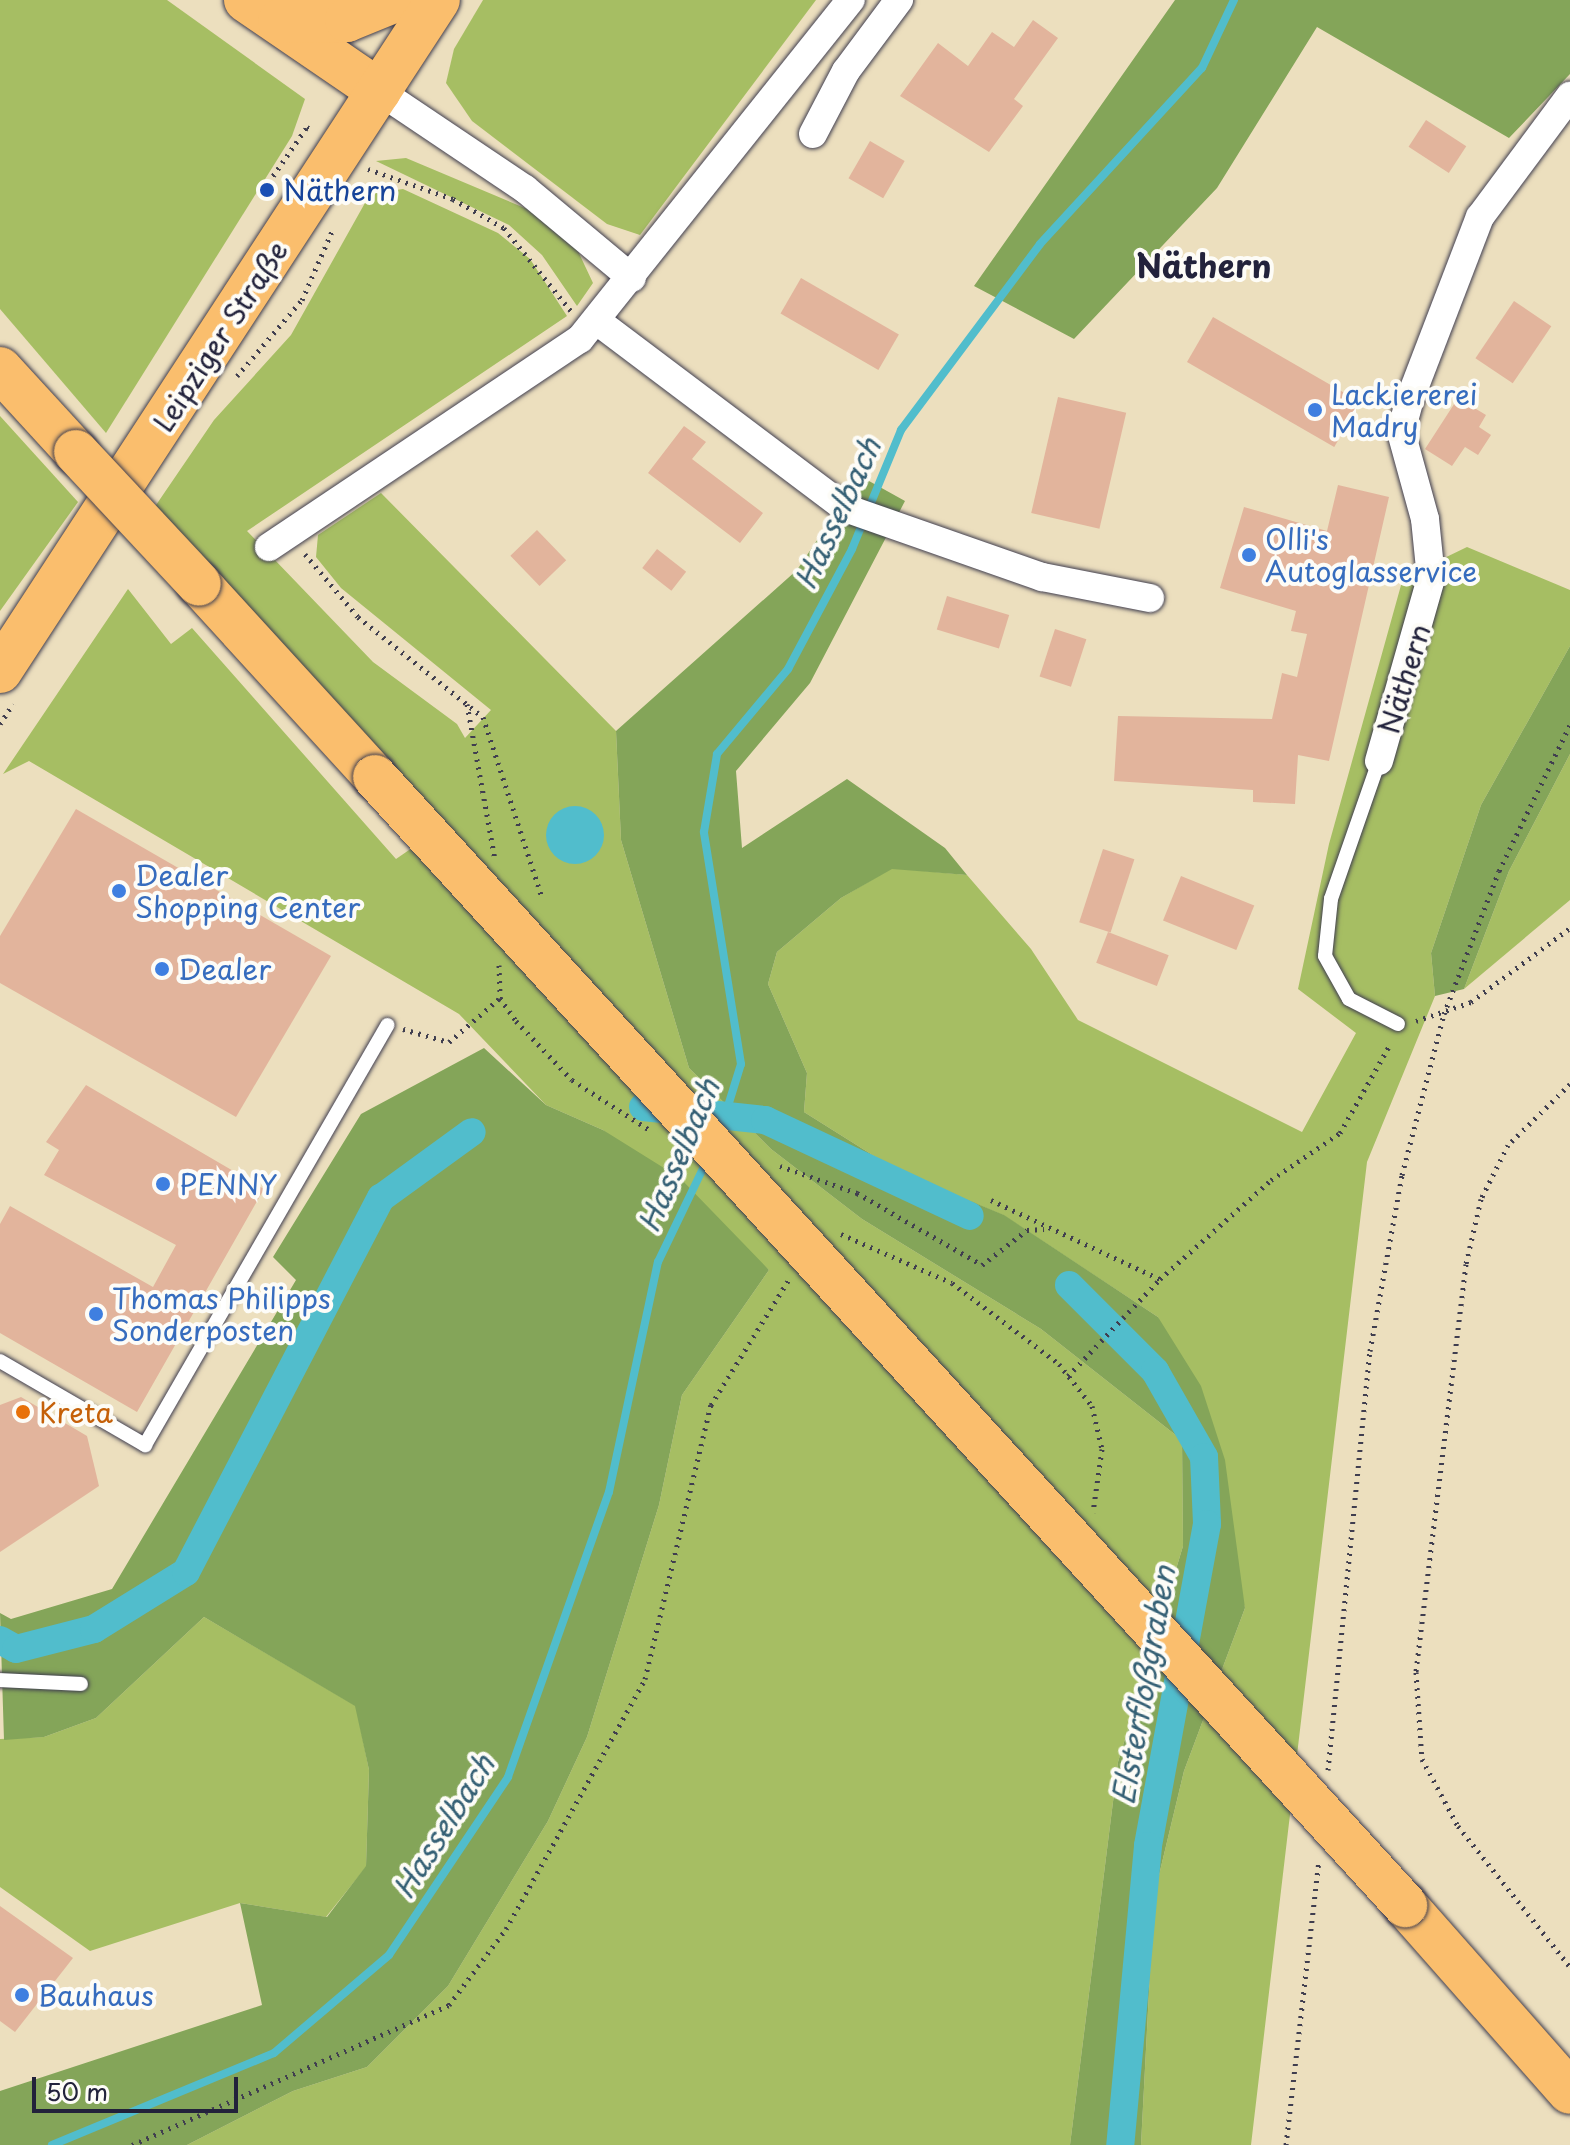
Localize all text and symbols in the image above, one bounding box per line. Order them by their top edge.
place label: Näthern [283,173,396,207]
marker: Näthern [258,181,276,199]
street label: Leipziger Straße [146,235,294,437]
district label: Näthern [1136,246,1272,284]
place label: Lackiererei Madry [1331,377,1477,443]
marker: Lackiererei Madry [1306,401,1324,419]
water label: Hasselbach [786,432,888,594]
place label: Olli's Autoglasservice [1265,522,1477,588]
marker: Olli's Autoglasservice [1240,546,1258,564]
street label: Näthern [1371,620,1437,738]
place label: Dealer Shopping Center [135,858,361,924]
marker: Dealer Shopping Center [110,882,128,900]
place label: Dealer [178,952,271,986]
marker: Dealer [153,960,171,978]
water label: Hasselbach [630,1073,726,1237]
place label: PENNY [179,1167,278,1201]
marker: PENNY [154,1175,172,1193]
place label: Thomas Philipps Sonderposten [112,1281,330,1347]
marker: Thomas Philipps Sonderposten [87,1305,105,1323]
place label: Kreta [39,1395,113,1429]
marker: Kreta [14,1403,32,1421]
water label: Elsterfloßgraben [1104,1563,1182,1807]
water label: Hasselbach [385,1748,501,1904]
place label: Bauhaus [38,1978,154,2012]
marker: Bauhaus [13,1986,31,2004]
scale bar [36,2061,242,2111]
text: 50 m [46,2073,108,2109]

